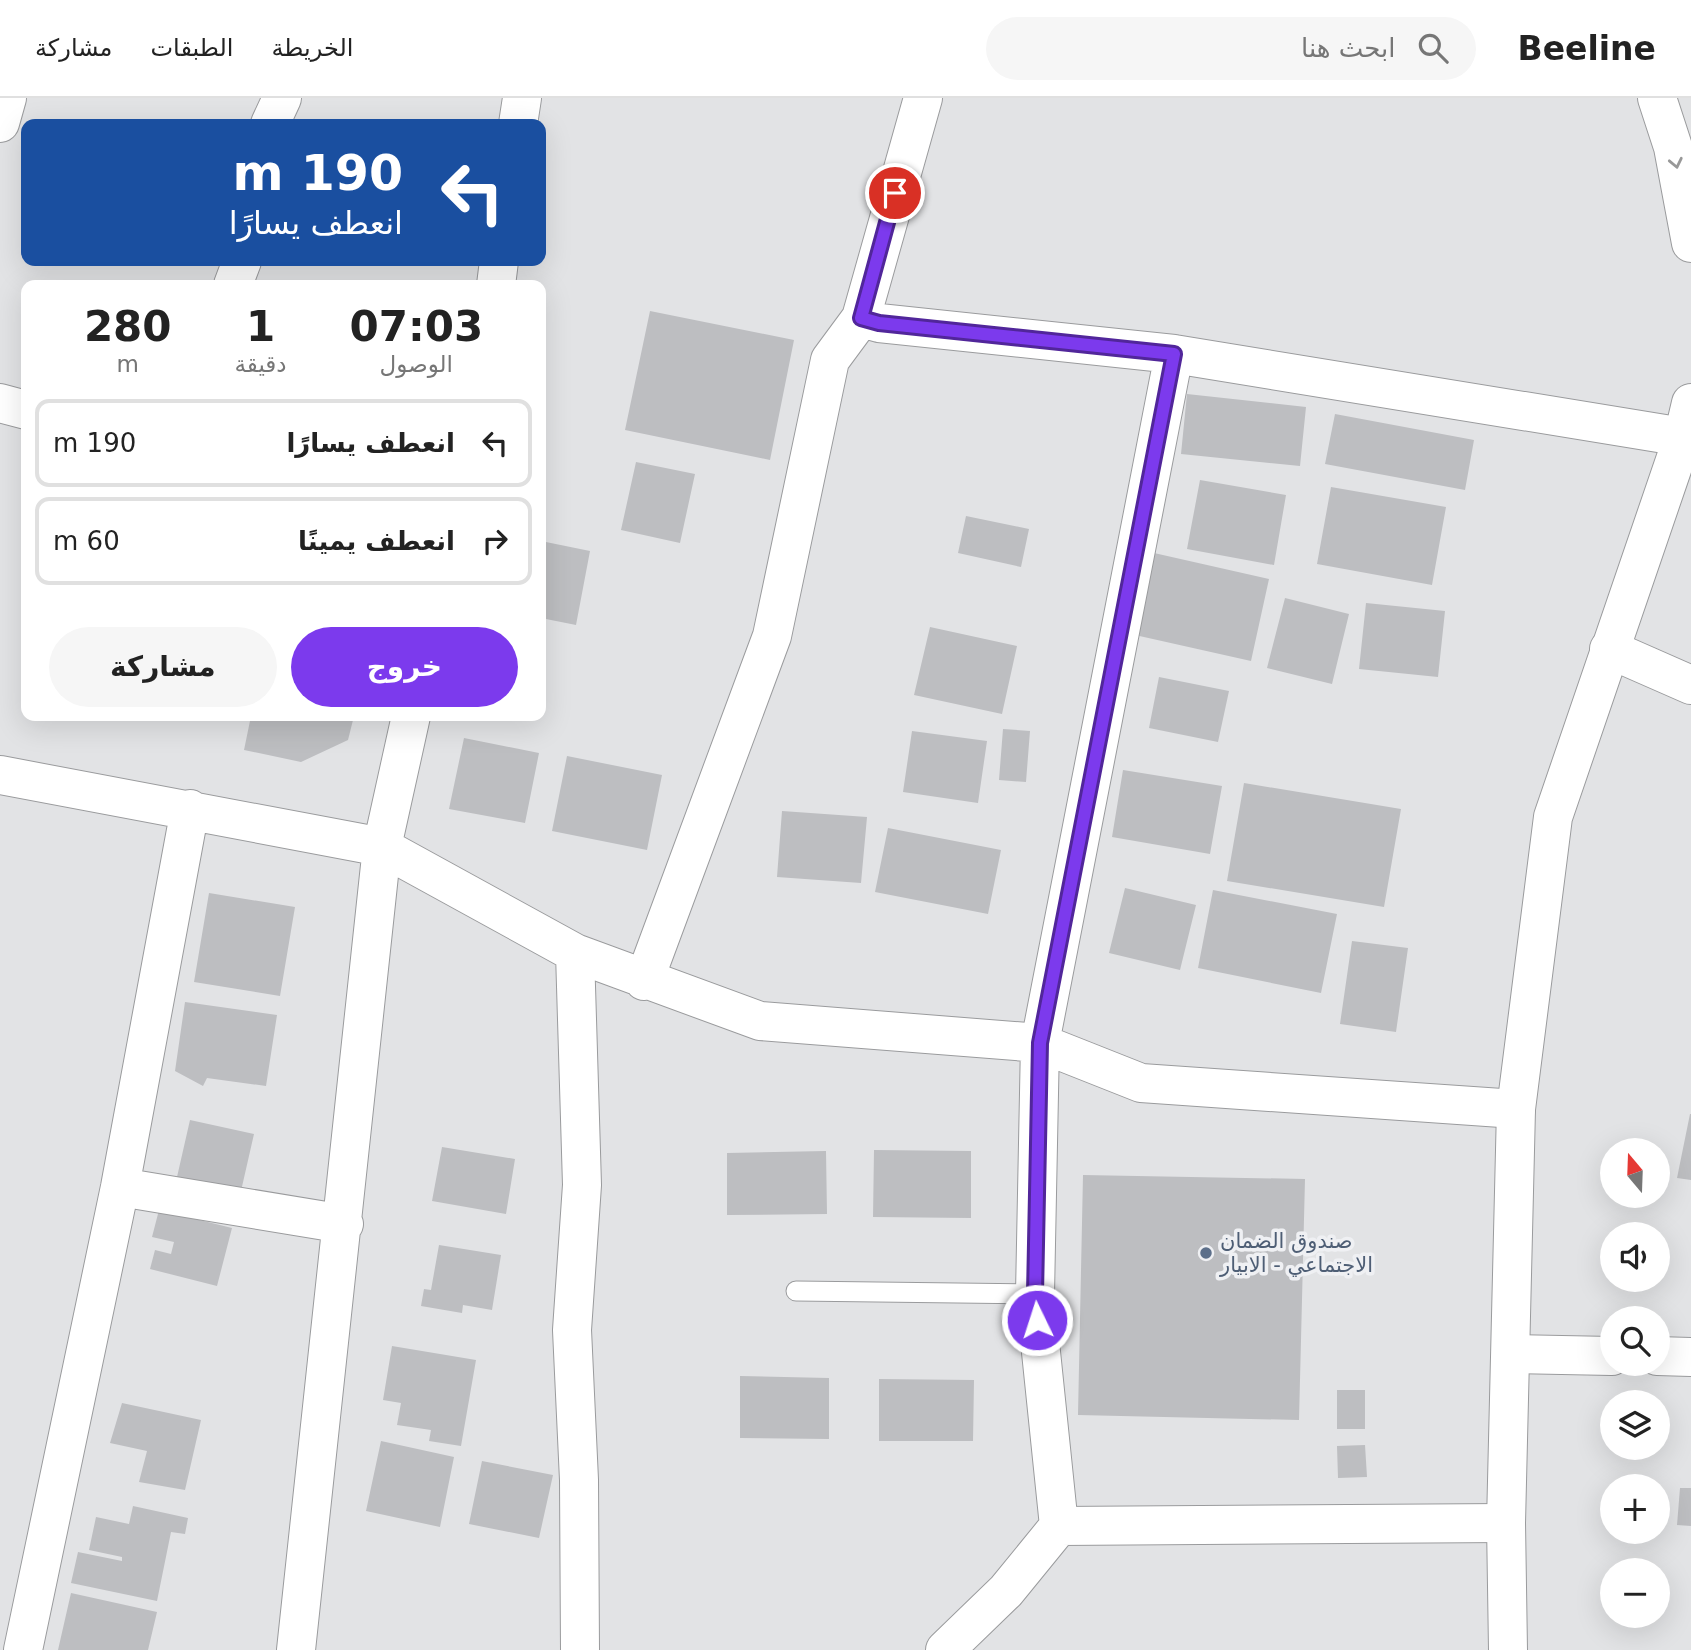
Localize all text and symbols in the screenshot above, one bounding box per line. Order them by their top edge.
search box [986,17,1476,80]
icon: search [1414,29,1452,67]
text: Beeline [1518,29,1656,68]
text: ابحث هنا [1301,33,1396,63]
text: مشاركة [35,34,112,62]
text: الطبقات [150,34,233,62]
text: الخريطة [271,34,353,62]
text: 190 m [233,145,403,202]
icon: left [427,147,518,238]
one-way arrow [1668,157,1683,169]
pin [865,163,925,223]
icon: arrive [876,174,914,212]
text: انعطف يسارًا [229,204,403,242]
text: 280 [84,302,172,351]
text: 1 [246,302,275,351]
text: 07:03 [349,302,483,351]
text: m [117,351,139,377]
text: دقيقة [234,351,287,377]
text: الوصول [380,351,453,377]
icon: left [476,424,514,462]
text: 190 m [53,428,136,458]
text: انعطف يسارًا [286,428,455,458]
icon: right [476,522,514,560]
text: 60 m [53,526,120,556]
text: انعطف يمينًا [298,526,455,556]
button: مشاركة [49,627,277,707]
button: خروج [291,627,518,707]
north arrow [1600,1138,1670,1208]
map controls [1600,1138,1670,1628]
button: sound [1600,1222,1670,1292]
place label: صندوق الضمان الاجتماعي - الابيار [1219,1229,1373,1277]
marker: صندوق الضمان الاجتماعي - الابيار [1198,1245,1214,1261]
position arrow [1000,1283,1074,1357]
button: search [1600,1306,1670,1376]
button: layers [1600,1390,1670,1460]
button: + [1600,1474,1670,1544]
button: − [1600,1558,1670,1628]

